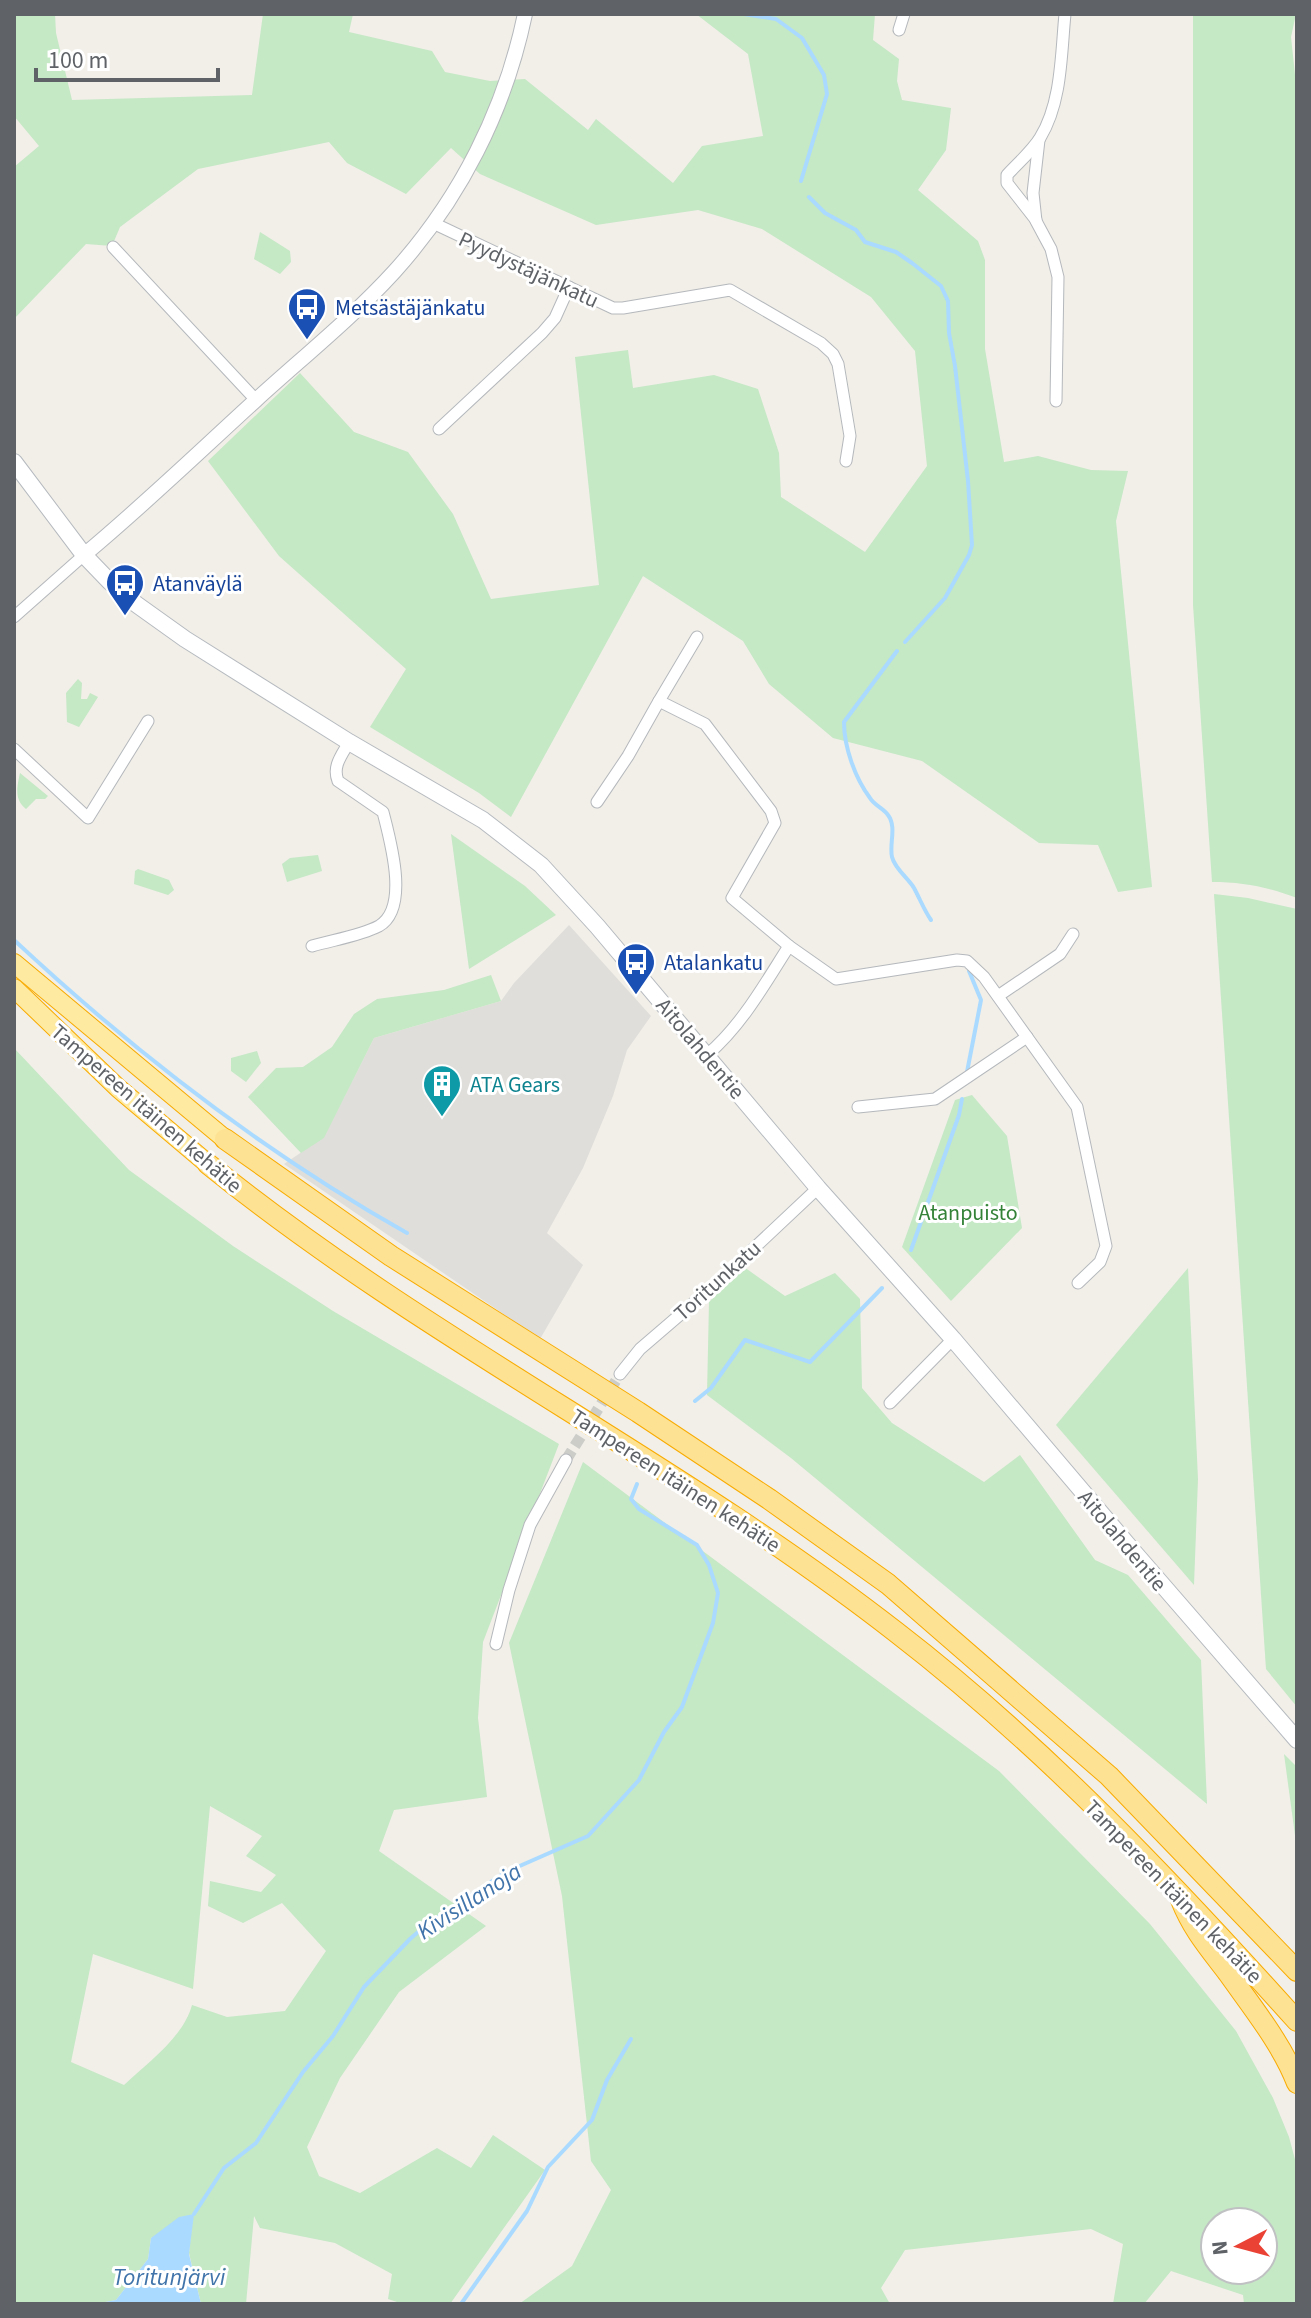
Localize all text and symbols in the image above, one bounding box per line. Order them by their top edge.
scale bar [36,32,218,82]
text: 100 m [48,43,108,78]
street label: Pyydystäjänkatu [453,223,604,316]
bus stop icon: Metsästäjänkatu [286,286,328,341]
place label: Metsästäjänkatu [335,292,485,324]
bus stop icon: Atanväylä [104,562,146,617]
place label: Atanväylä [153,568,243,600]
bus stop icon: Atalankatu [615,941,657,996]
place label: Atalankatu [664,947,763,979]
street label: Aitolahdentie [648,991,752,1106]
street label: Tampereen itäinen kehätie [44,1016,249,1201]
building icon: ATA Gears [421,1063,463,1118]
place label: ATA Gears [470,1069,560,1101]
park label: Atanpuisto [918,1197,1018,1229]
street label: Toritunkatu [667,1233,768,1329]
street label: Tampereen itäinen kehätie [564,1401,787,1561]
street label: Aitolahdentie [1070,1483,1174,1598]
street label: Tampereen itäinen kehätie [1077,1793,1270,1991]
water label: Kivisillanoja [410,1854,529,1949]
north arrow [1199,2206,1279,2286]
text: N [1203,2239,1237,2257]
water label: Toritunjärvi [113,2260,226,2295]

